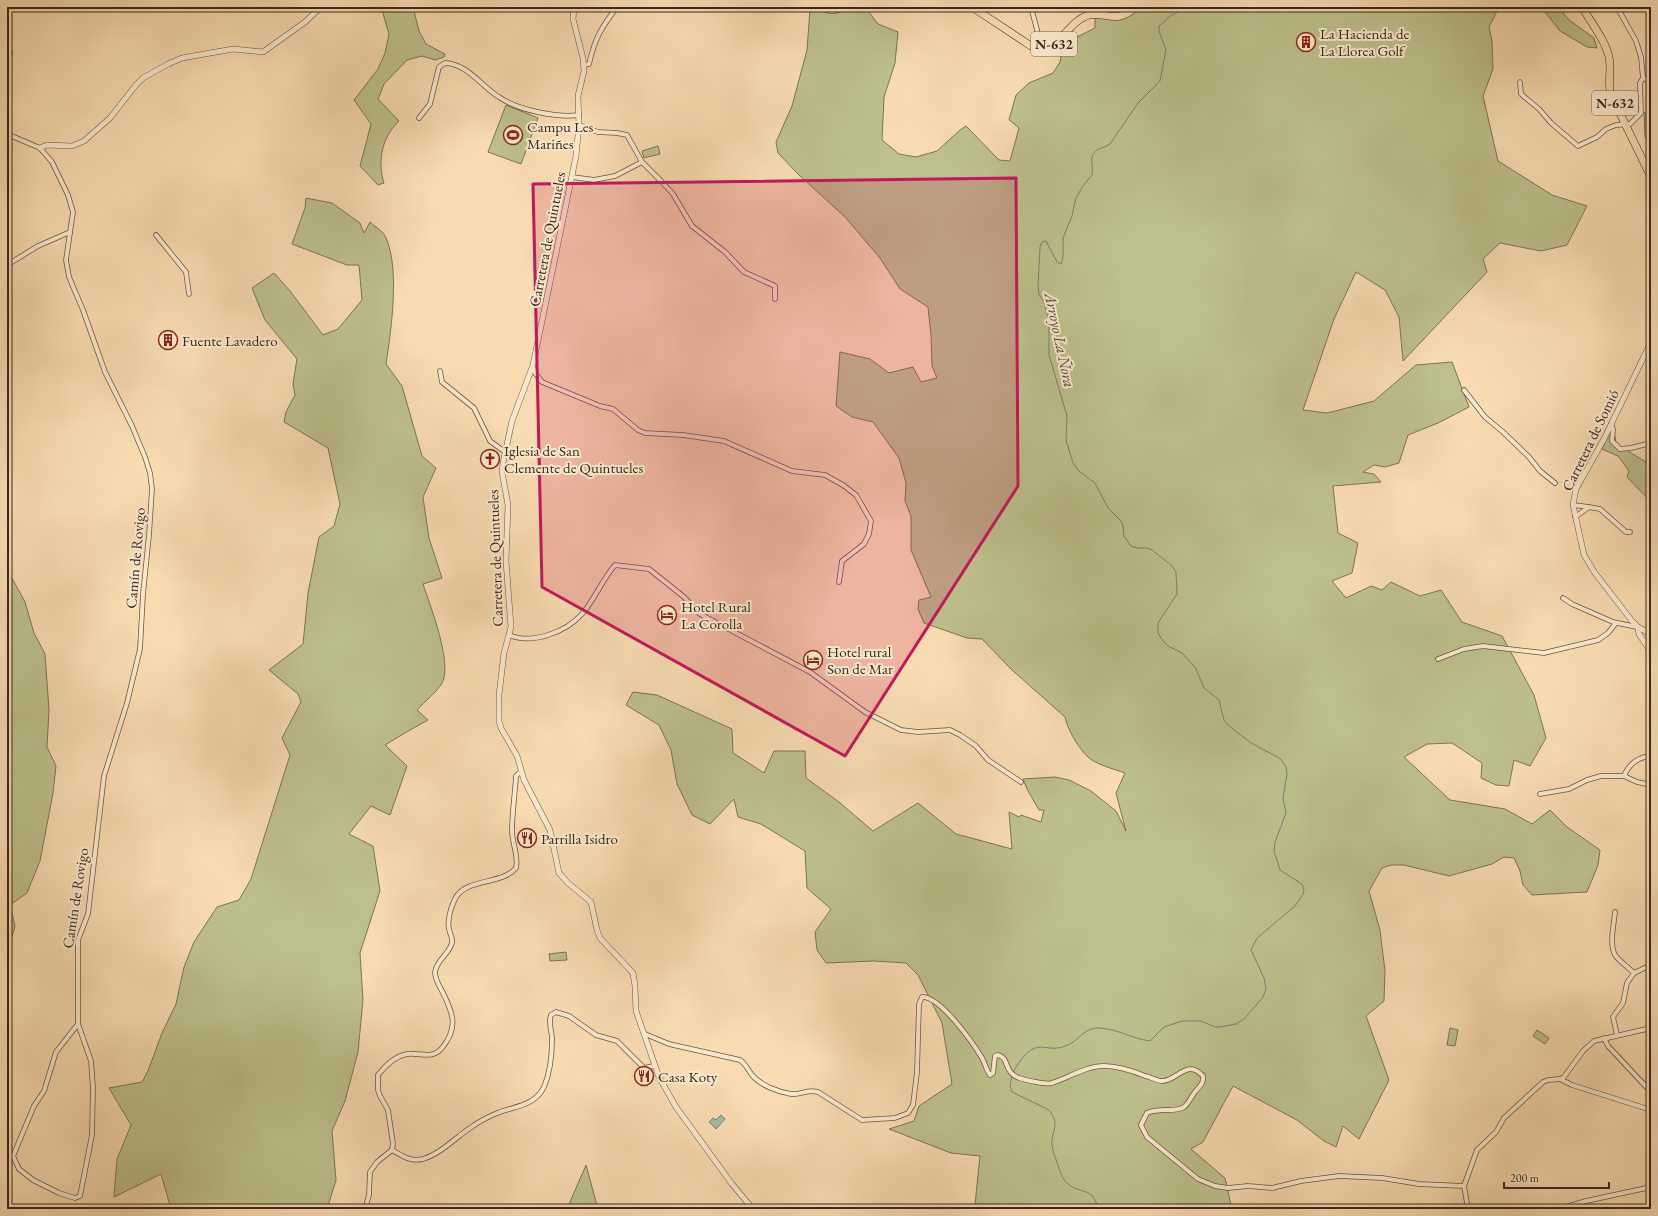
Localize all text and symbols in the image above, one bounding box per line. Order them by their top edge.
place label: La Hacienda de La Llorea Golf [1320,24,1410,60]
building icon: La Hacienda de La Llorea Golf [1295,31,1317,53]
road number: N-632 [1031,32,1077,56]
road number: N-632 [1592,91,1638,115]
place label: Campu Les Mariñes [527,117,594,153]
sports icon: Campu Les Mariñes [502,124,524,146]
street label: Carretera de Quintueles [525,170,569,308]
water label: Arroyo La Ñora [1040,290,1080,389]
building icon: Fuente Lavadero [157,329,179,351]
place label: Fuente Lavadero [182,331,278,350]
street label: Carretera de Somió [1557,386,1623,494]
place label: Iglesia de San Clemente de Quintueles [504,441,643,477]
church icon: Iglesia de San Clemente de Quintueles [479,448,501,470]
street label: Carretera de Quintueles [483,489,507,627]
street label: Camín de Rovigo [121,507,149,609]
place label: Hotel Rural La Corolla [681,597,751,633]
hotel icon: Hotel Rural La Corolla [656,604,678,626]
place label: Hotel rural Son de Mar [827,642,893,678]
hotel icon: Hotel rural Son de Mar [802,649,824,671]
restaurant icon: Parrilla Isidro [516,827,538,849]
place label: Parrilla Isidro [541,829,618,848]
street label: Camín de Rovigo [58,846,92,950]
restaurant icon: Casa Koty [633,1065,655,1087]
place label: Casa Koty [658,1067,718,1086]
scale bar [1504,1164,1609,1190]
text: 200 m [1510,1170,1540,1186]

